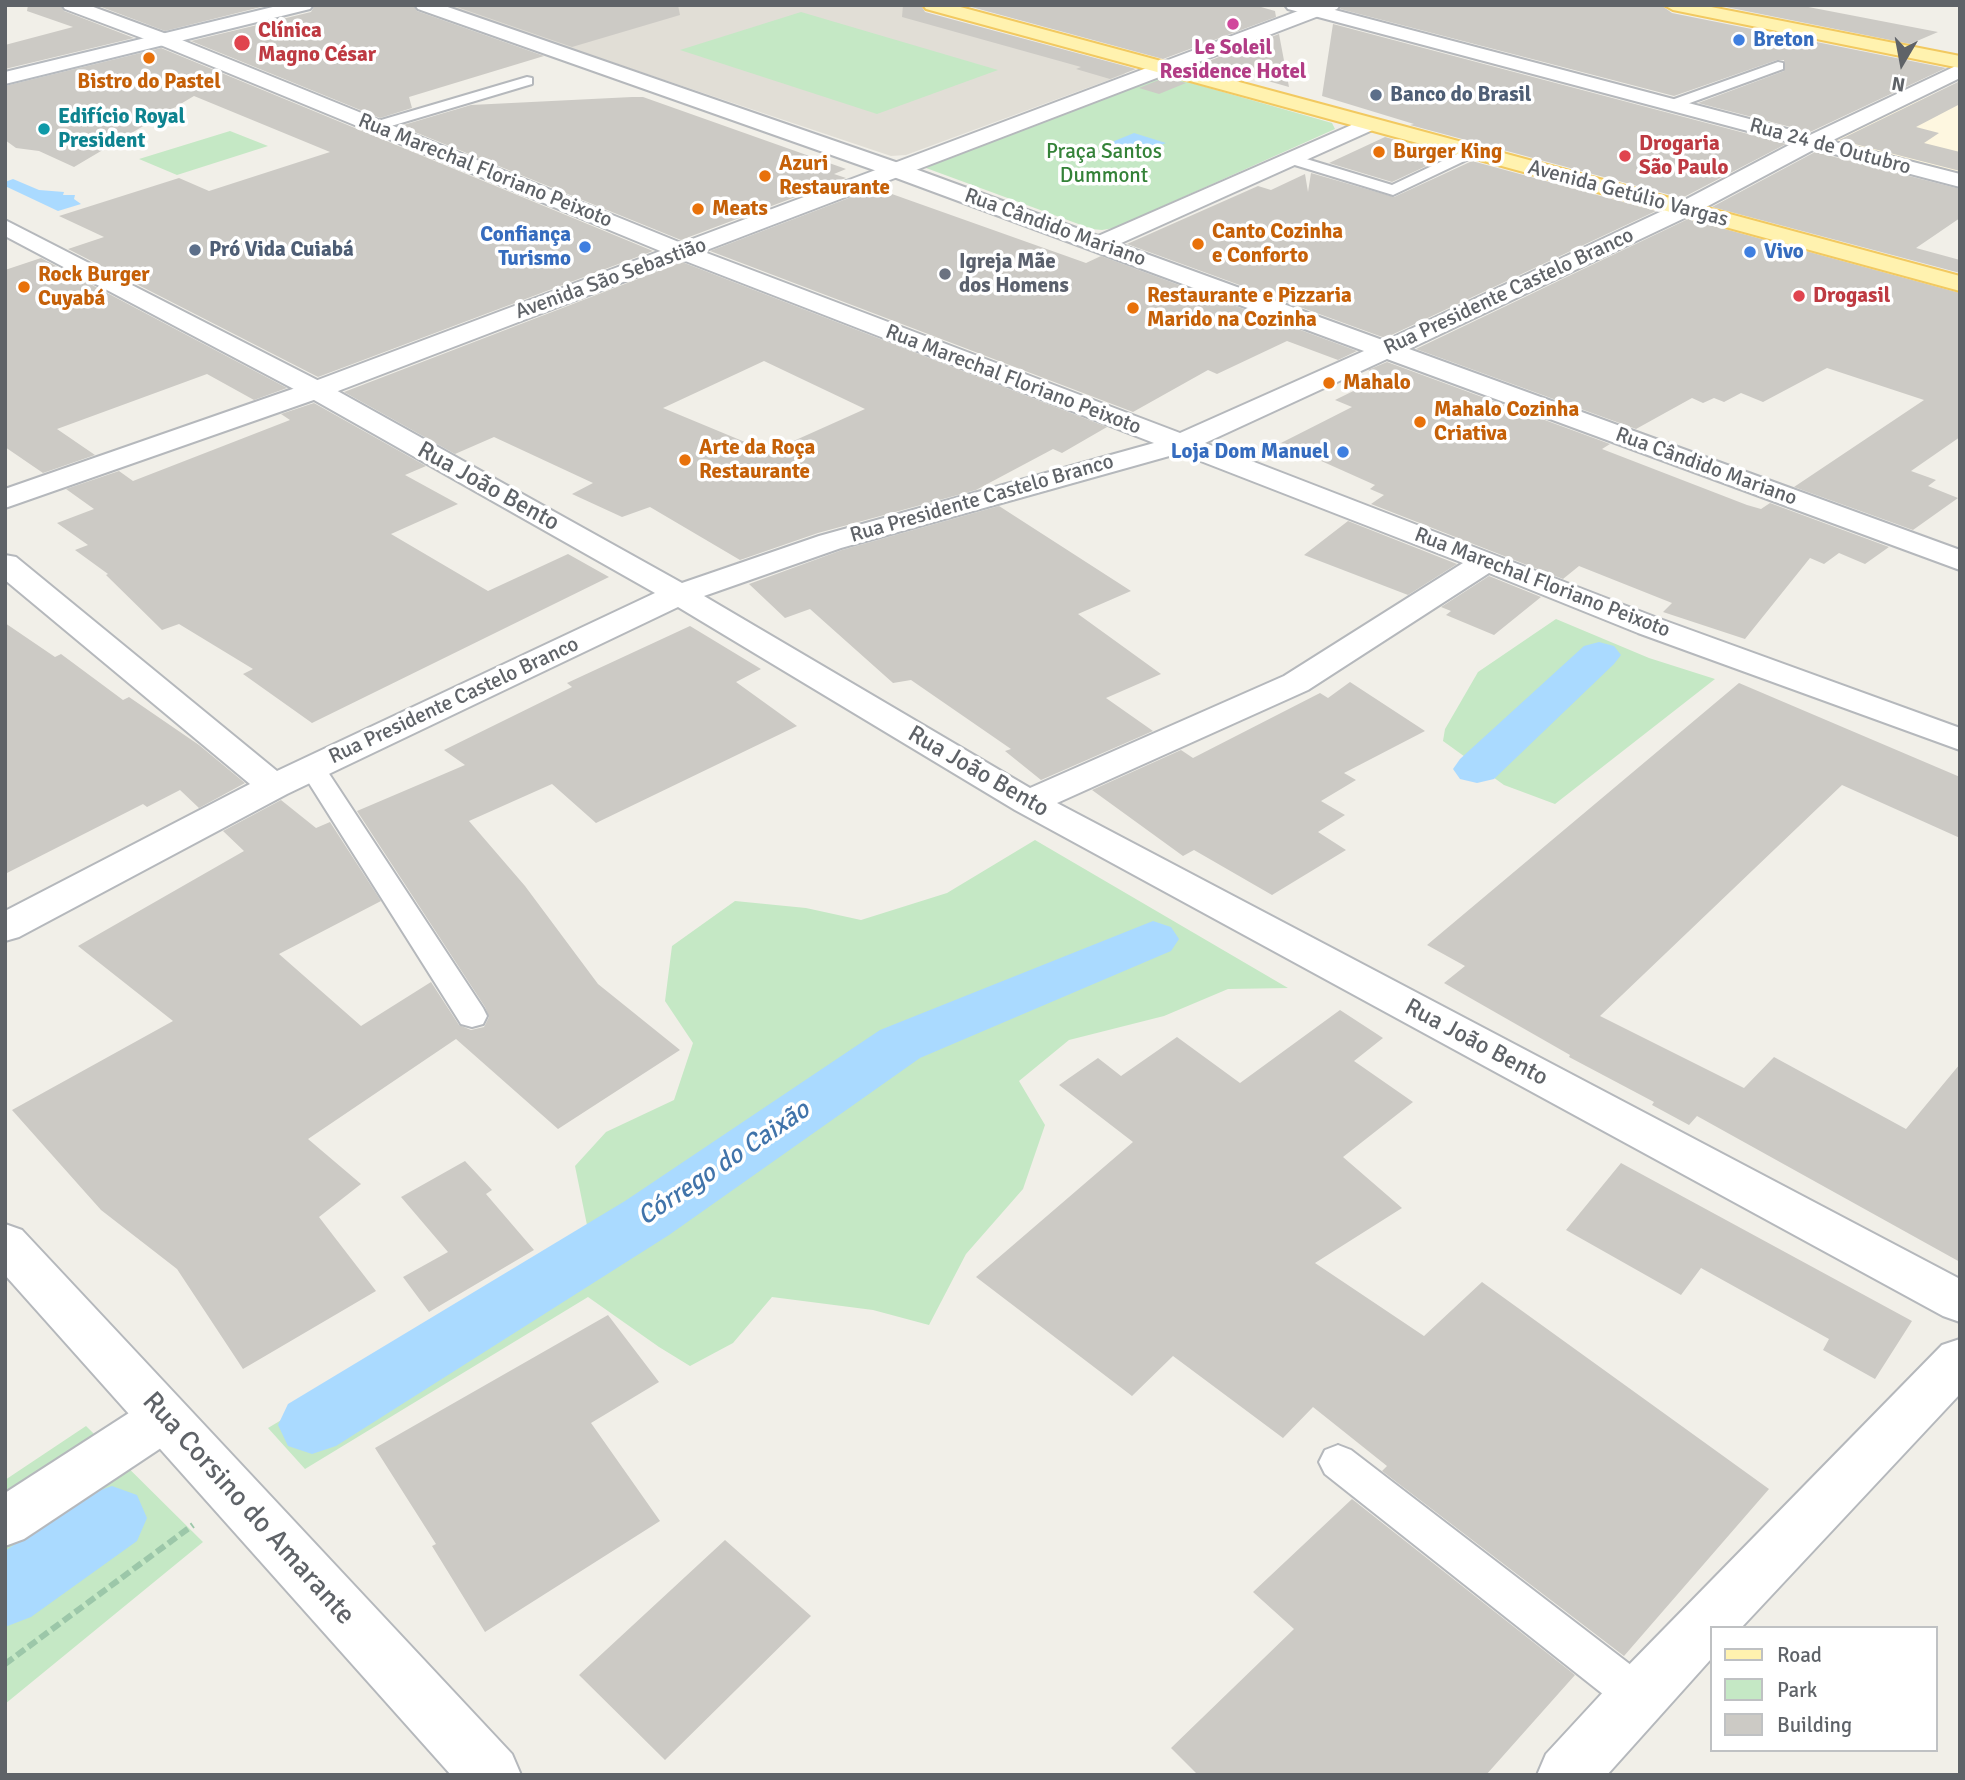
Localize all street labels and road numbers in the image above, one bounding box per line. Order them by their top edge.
street label: Rua Marechal Floriano Peixoto [354,108,616,234]
street label: Rua 24 de Outubro [1747,113,1913,181]
street label: Avenida Getúlio Vargas [1525,155,1731,233]
street label: Rua Cândido Mariano [961,183,1149,273]
street label: Rua Presidente Castelo Branco [1380,223,1638,361]
street label: Avenida São Sebastião [512,233,710,325]
street label: Rua Marechal Floriano Peixoto [882,320,1144,440]
street label: Rua Cândido Mariano [1612,422,1800,512]
street label: Rua João Bento [412,436,564,538]
street label: Rua Presidente Castelo Branco [847,449,1117,549]
street label: Rua Marechal Floriano Peixoto [1411,523,1673,643]
street label: Rua Presidente Castelo Branco [325,632,583,770]
street label: Rua João Bento [902,720,1054,824]
street label: Rua João Bento [1400,993,1552,1093]
street label: Rua Corsino do Amarante [135,1386,361,1632]

